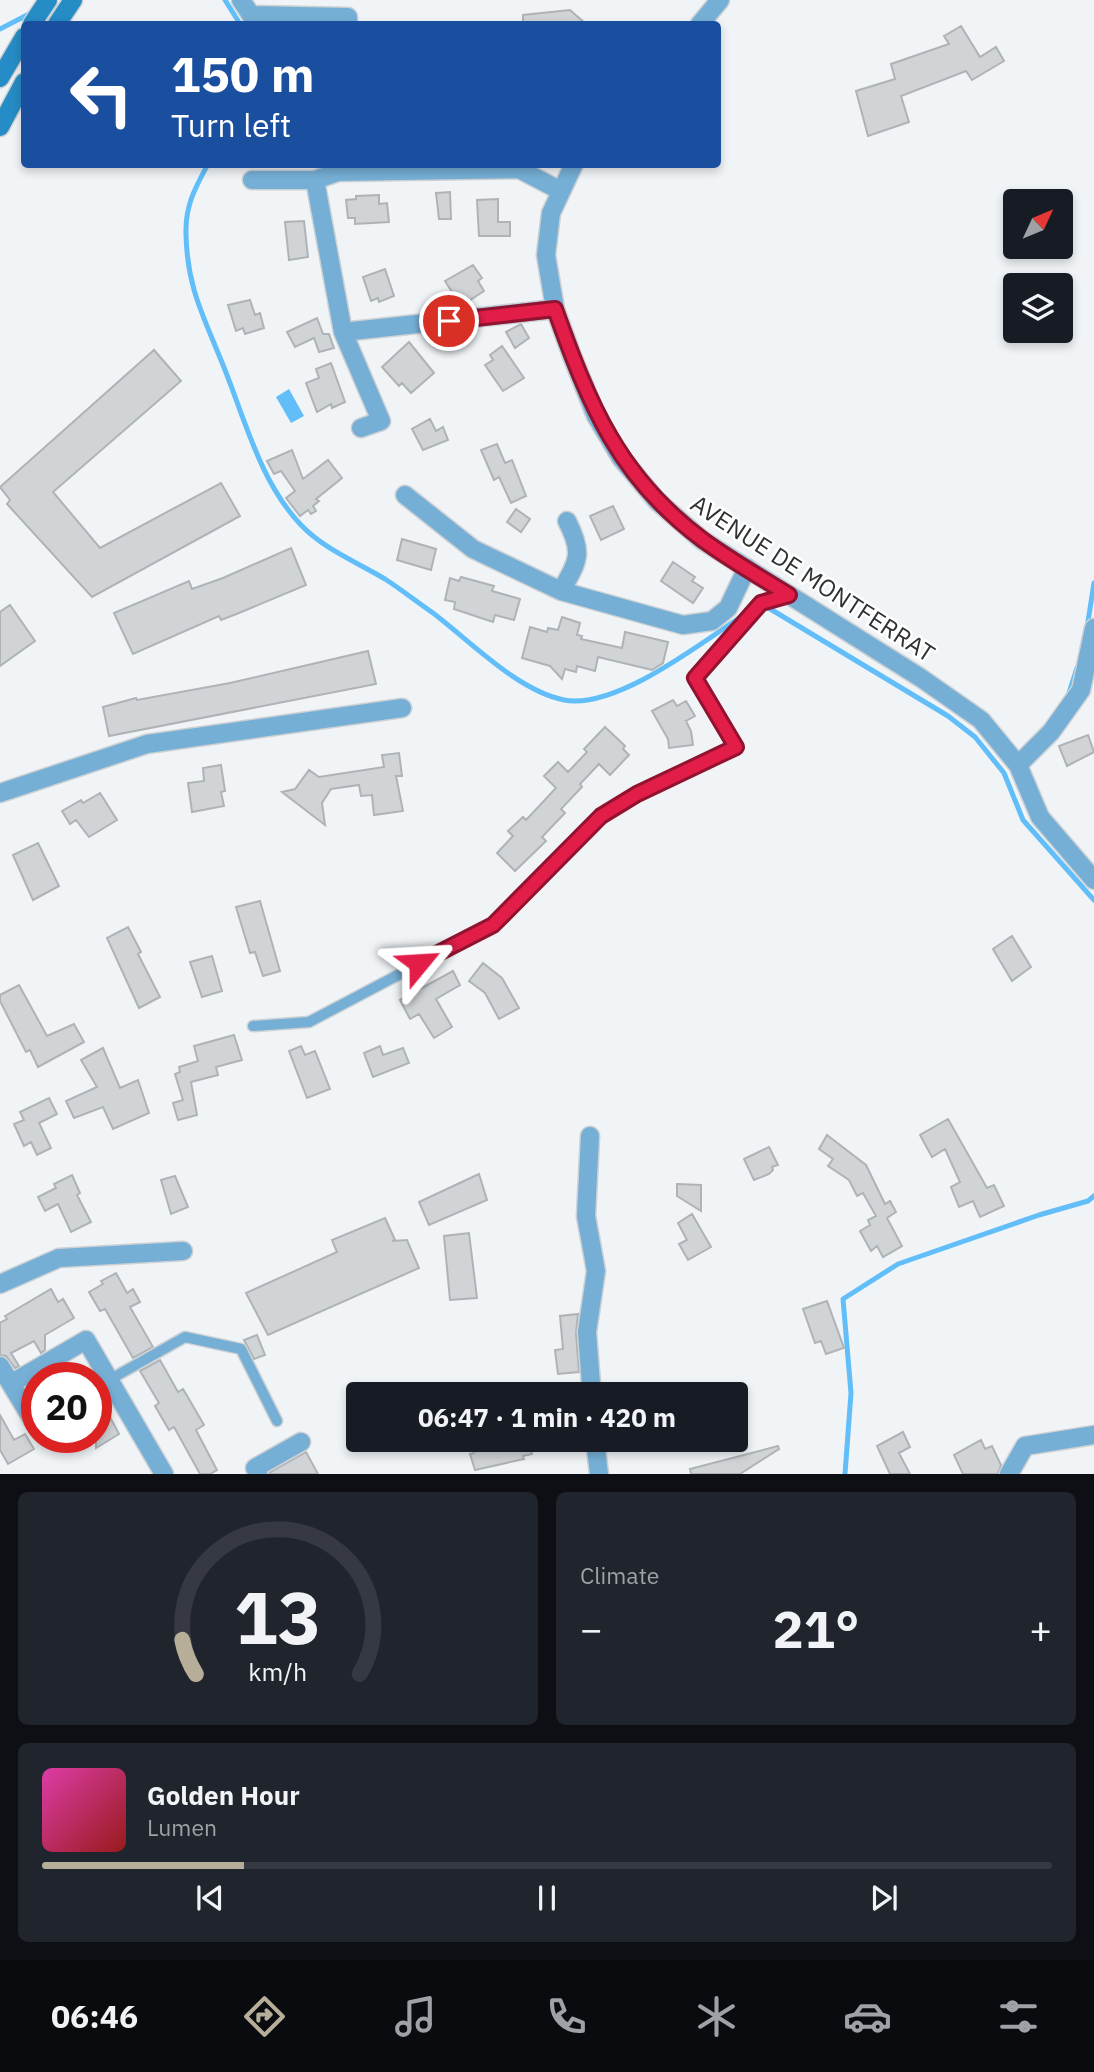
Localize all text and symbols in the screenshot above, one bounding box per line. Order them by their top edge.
text: 150 m [171,42,315,105]
icon: left [56,49,147,140]
text: Turn left [171,104,291,146]
north arrow [1003,189,1073,259]
map controls [1003,189,1073,343]
button: layers [1003,273,1073,343]
pin [419,291,479,351]
icon: arrive [430,302,468,340]
street label: AVENUE DE MONTFERRAT [685,487,941,669]
position arrow [382,926,456,1000]
speed limit sign: 20 [21,1362,112,1453]
text: 06:47 · 1 min · 420 m [418,1400,676,1434]
text: Climate [580,1560,659,1590]
text: 13 [234,1570,322,1665]
text: 21° [773,1595,859,1662]
text: − [580,1604,603,1653]
text: + [1029,1604,1052,1653]
text: km/h [249,1655,307,1688]
text: Golden Hour [147,1778,300,1812]
text: Lumen [147,1812,217,1842]
icon: previous [191,1879,229,1917]
icon: pause [528,1879,566,1917]
icon: next [865,1879,903,1917]
icon: directions [240,1992,289,2041]
icon: music [391,1992,440,2041]
icon: phone [542,1992,591,2041]
icon: climate [692,1992,741,2041]
icon: car [843,1992,892,2041]
icon: filters [994,1992,1043,2041]
text: 06:46 [51,1995,138,2037]

